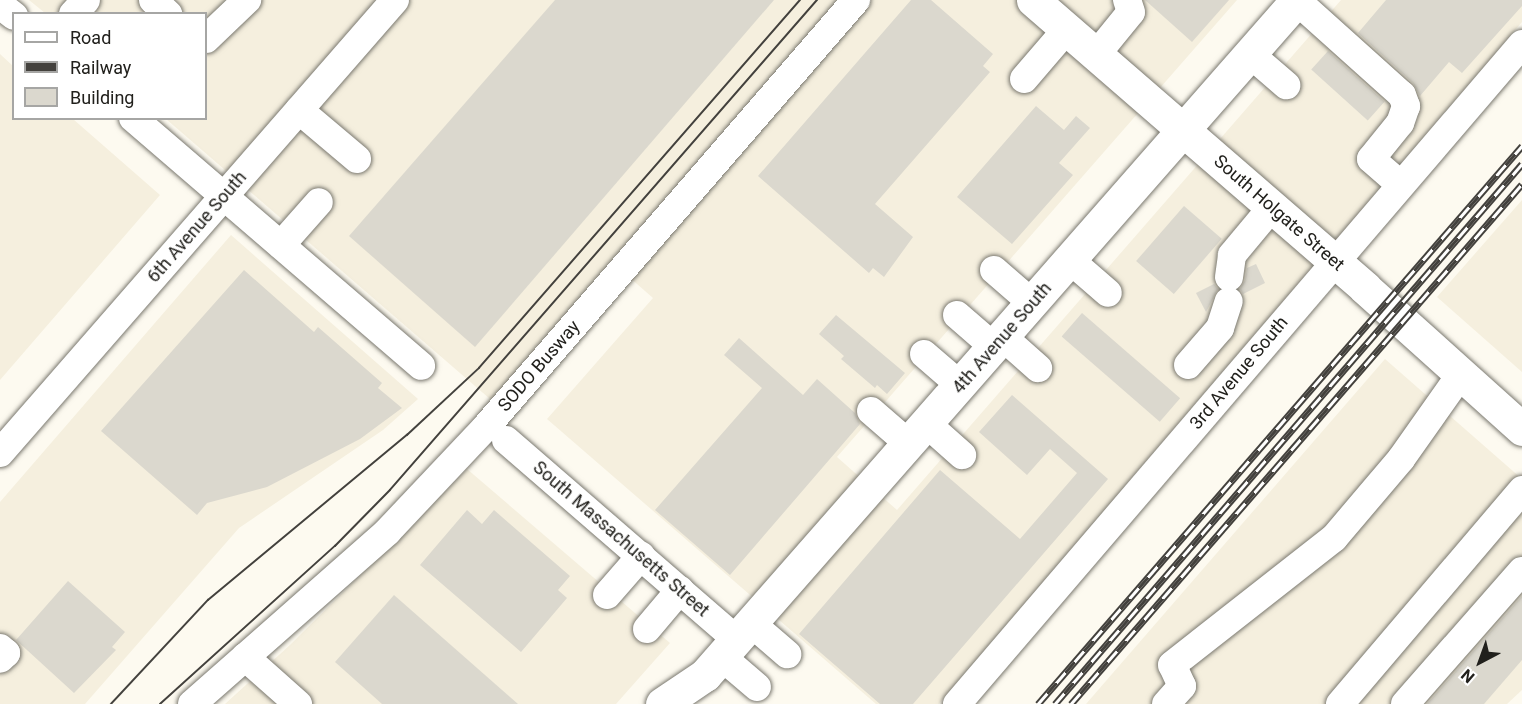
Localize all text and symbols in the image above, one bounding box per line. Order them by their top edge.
legend [12,12,207,120]
text: Road [70,27,111,48]
text: Railway [70,57,131,78]
text: Building [70,87,134,108]
street label: South Holgate Street [1209,150,1349,276]
street label: 6th Avenue South [143,167,251,287]
street label: 4th Avenue South [948,278,1056,398]
street label: 3rd Avenue South [1186,312,1292,434]
street label: SODO Busway [493,316,585,416]
street label: South Massachusetts Street [529,457,713,621]
north arrow [1450,632,1510,692]
text: N [1457,665,1478,687]

